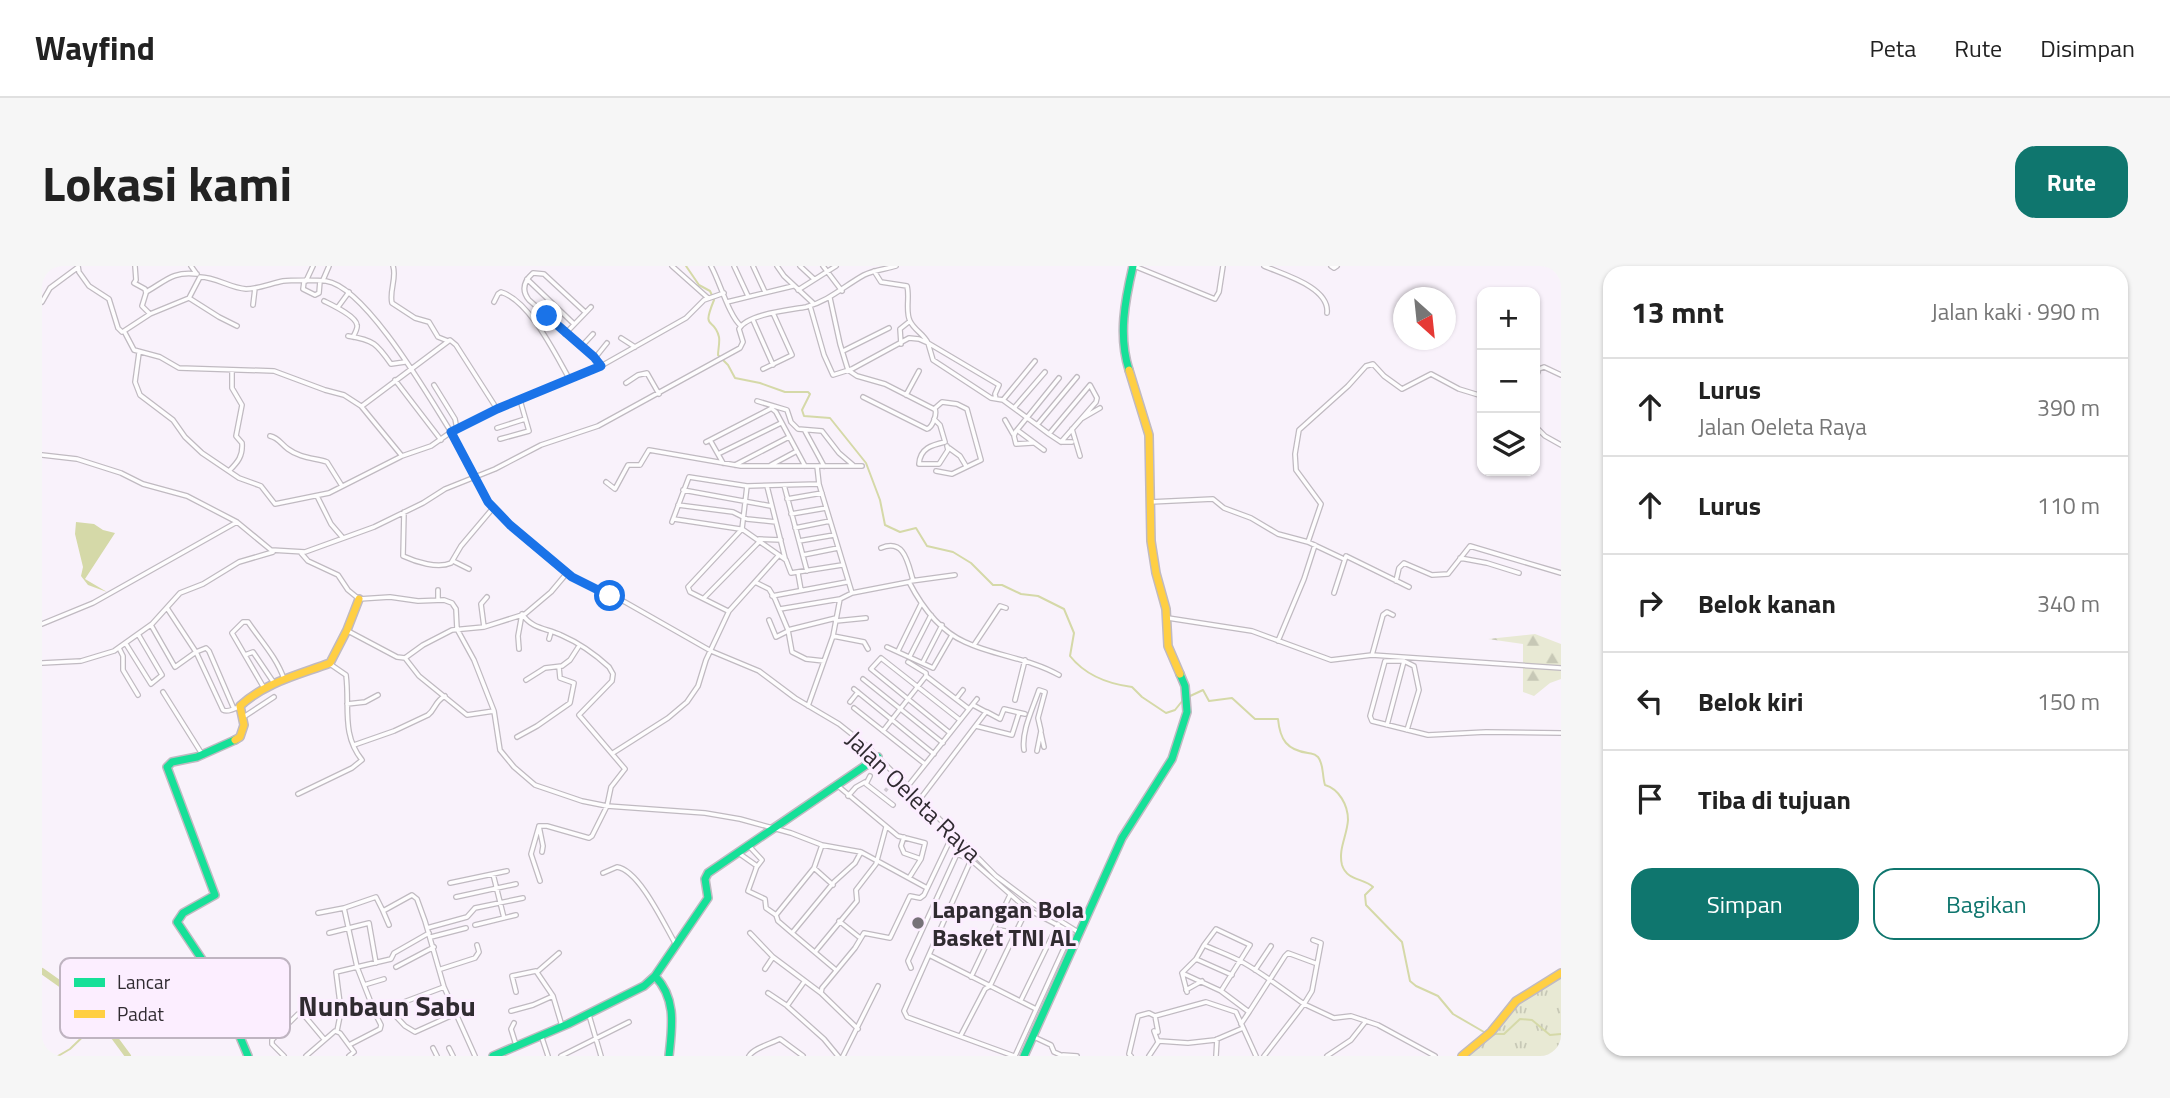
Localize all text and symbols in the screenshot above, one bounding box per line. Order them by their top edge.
text: Wayfind [35,23,155,73]
text: Peta [1870,30,1916,66]
text: Rute [1954,30,2002,66]
text: Disimpan [2040,30,2135,66]
text: Lokasi kami [42,145,292,220]
button: Rute [2015,146,2128,218]
north arrow [1393,287,1456,350]
map controls [1477,287,1540,476]
button: + [1477,287,1540,350]
text: 13 mnt [1631,289,1724,335]
text: Jalan kaki · 990 m [1931,294,2100,329]
route end [531,300,562,331]
button: − [1477,350,1540,413]
text: Lurus [1698,370,1761,409]
icon: ahead [1631,388,1669,426]
text: 390 m [2037,390,2100,425]
text: Jalan Oeleta Raya [1698,409,1867,444]
button: layers [1477,413,1540,476]
icon: ahead [1631,486,1669,524]
text: Lurus [1698,486,1761,525]
text: 110 m [2037,488,2100,523]
route start [594,580,625,611]
icon: right [1631,584,1669,622]
text: Belok kanan [1698,584,1836,623]
text: 340 m [2037,586,2100,621]
icon: left [1631,682,1669,720]
text: Belok kiri [1698,682,1804,721]
text: 150 m [2037,684,2100,719]
street label: Jalan Oeleta Raya [838,722,990,870]
icon: arrive [1631,780,1669,818]
text: Tiba di tujuan [1698,780,1851,819]
button: Simpan [1631,868,1859,940]
button: Bagikan [1873,868,2100,940]
place label: Lapangan Bola Basket TNI AL [932,891,1084,955]
marker: Lapangan Bola Basket TNI AL [910,915,926,931]
legend [60,958,290,1038]
text: Lancar [117,967,171,996]
district label: Nunbaun Sabu [298,984,476,1027]
text: Padat [117,999,164,1028]

